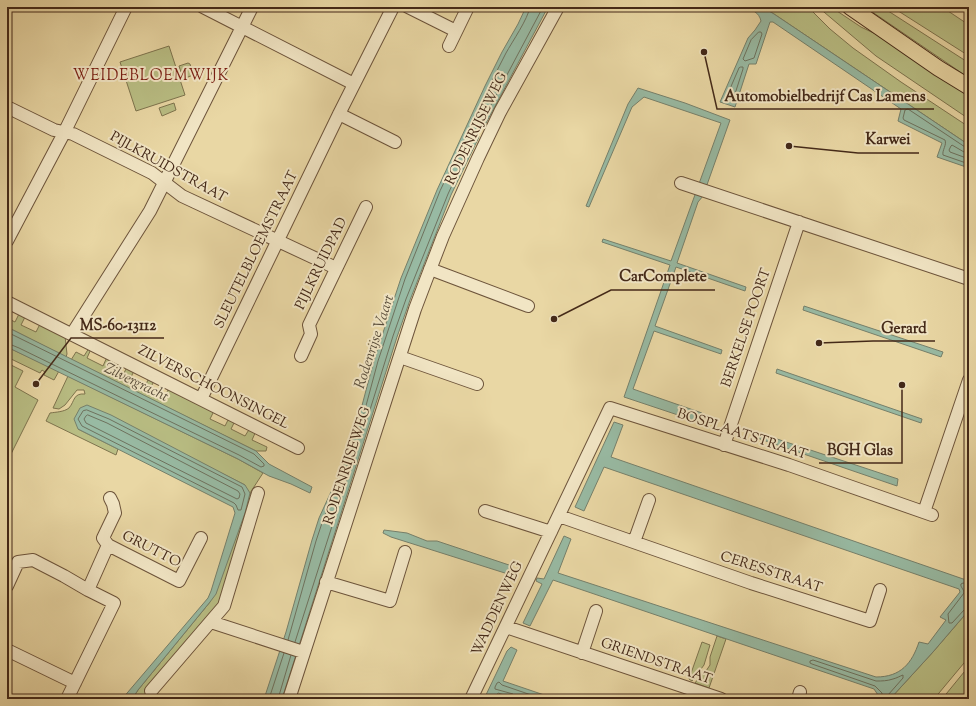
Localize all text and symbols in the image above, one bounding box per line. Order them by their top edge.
district label: WEIDEBLOEMWIJK [73,66,229,87]
street label: RODENRIJSEWEG [441,69,513,189]
callout: Automobielbedrijf Cas Lamens [717,82,934,109]
text: Automobielbedrijf Cas Lamens [724,87,926,108]
callout: Karwei [858,126,919,153]
street label: PIJLKRUIDSTRAAT [106,127,230,209]
text: Karwei [865,130,911,151]
street label: SLEUTELBLOEMSTRAAT [210,168,304,332]
street label: PIJLKRUIDPAD [291,214,353,314]
callout: CarComplete [611,263,715,290]
street label: BERKELSE POORT [717,266,777,390]
text: CarComplete [619,267,707,288]
water label: Rodenrijse Vaart [350,292,400,392]
callout: MS-60-13112 [71,311,164,338]
callout: Gerard [873,314,935,341]
text: MS-60-13112 [80,316,157,337]
text: Gerard [881,319,927,340]
street label: ZILVERSCHOONSINGEL [134,341,292,435]
water label: Zilvergracht [100,358,172,408]
street label: RODENRIJSEWEG [319,404,377,528]
street label: BOSPLAATSTRAAT [674,404,810,466]
callout: BGH Glas [819,436,902,463]
text: BGH Glas [827,441,893,462]
street label: GRUTTO [118,527,184,573]
street label: CERESSTRAAT [717,547,825,599]
street label: WADDENWEG [467,558,529,660]
street label: GRIENDSTRAAT [598,634,714,690]

